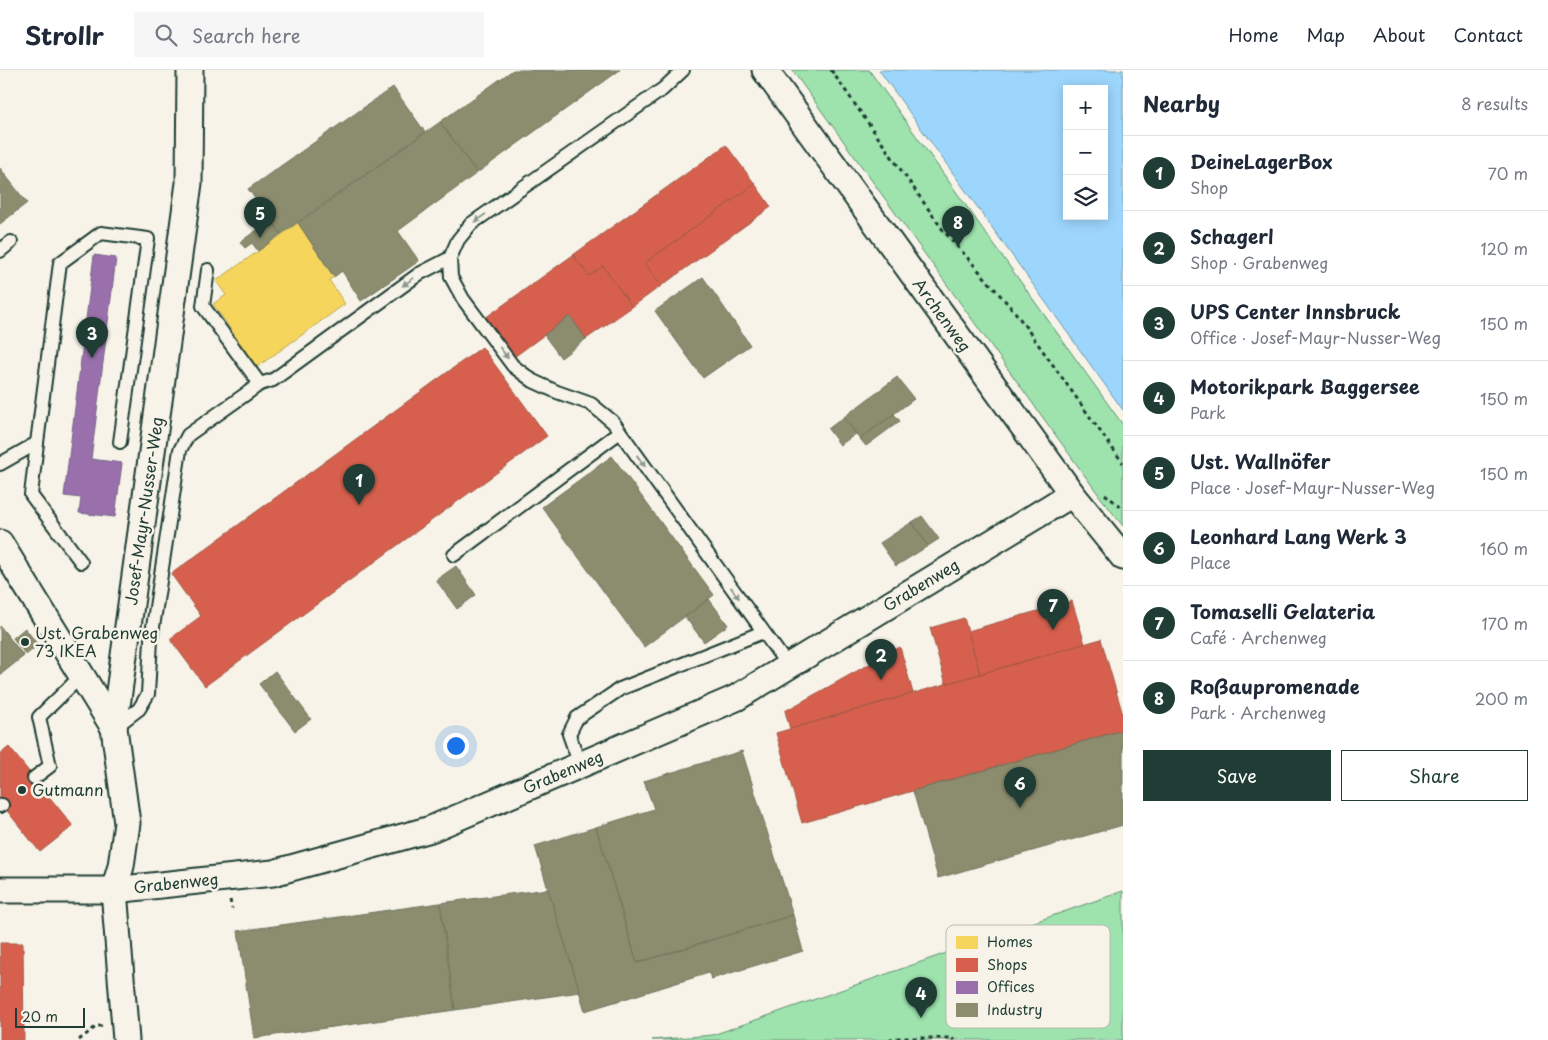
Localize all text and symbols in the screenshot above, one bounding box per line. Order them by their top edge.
search box [134,12,484,57]
text: Strollr [25,17,104,53]
icon: search [152,21,180,49]
text: Search here [192,21,301,49]
text: Home [1228,21,1278,48]
text: Map [1306,21,1345,48]
text: About [1373,21,1425,48]
text: Contact [1453,21,1523,48]
map controls [1063,85,1108,220]
button: + [1063,85,1108,130]
text: Nearby [1143,87,1220,119]
text: 8 results [1461,91,1528,115]
button: − [1063,130,1108,175]
text: DeineLagerBox [1190,147,1333,175]
text: 1 [1155,161,1163,185]
text: 70 m [1488,161,1528,185]
button: layers [1063,175,1108,220]
text: Shop [1190,175,1228,199]
pin: 5 [244,197,276,238]
pin: 8 [942,206,974,247]
one-way arrow [473,213,487,223]
text: Schagerl [1190,222,1273,250]
text: 2 [1153,236,1165,260]
text: 120 m [1481,236,1528,260]
text: Shop · Grabenweg [1190,250,1328,274]
street label: Archenweg [908,273,978,356]
one-way arrow [401,277,415,287]
text: UPS Center Innsbruck [1190,297,1400,325]
text: 3 [1154,311,1164,335]
text: 150 m [1480,311,1528,335]
pin: 3 [76,317,108,358]
text: Office · Josef-Mayr-Nusser-Weg [1190,325,1441,349]
one-way arrow [498,346,509,359]
text: Motorikpark Baggersee [1190,372,1420,400]
text: 4 [1154,386,1164,410]
text: 150 m [1480,386,1528,410]
text: Park [1190,400,1226,424]
street label: Josef-Mayr-Nusser-Weg [118,415,168,607]
text: Ust. Wallnöfer [1190,447,1330,475]
one-way arrow [636,454,646,468]
text: 5 [1154,461,1164,485]
text: 150 m [1480,461,1528,485]
pin: 1 [343,464,375,505]
text: Place · Josef-Mayr-Nusser-Weg [1190,475,1435,499]
text: Leonhard Lang Werk 3 [1190,522,1407,550]
text: 6 [1153,536,1165,560]
text: 160 m [1480,536,1528,560]
text: Place [1190,550,1231,574]
street label: Grabenweg [878,552,963,616]
one-way arrow [730,587,740,600]
pin: 7 [1037,589,1069,630]
text: Tomaselli Gelateria [1190,597,1375,625]
text: 7 [1154,611,1164,635]
text: 170 m [1482,611,1528,635]
place label: Ust. Grabenweg 73 IKEA [35,620,159,662]
text: Café · Archenweg [1190,625,1327,649]
marker: Ust. Grabenweg 73 IKEA [19,636,31,648]
pin: 2 [865,639,897,680]
text: Roßaupromenade [1190,672,1360,700]
text: 8 [1154,686,1164,710]
text: 200 m [1475,686,1528,710]
text: Park · Archenweg [1190,700,1326,724]
your location [443,733,469,759]
street label: Grabenweg [519,743,607,799]
button: Save [1143,750,1331,801]
button: Share [1341,750,1528,801]
pin: 6 [1004,767,1036,808]
place label: Gutmann [32,777,104,801]
marker: Gutmann [16,784,28,796]
street label: Grabenweg [132,866,220,898]
legend [946,925,1110,1028]
text: Homes [987,931,1033,952]
text: Shops [987,954,1027,975]
text: Offices [987,976,1034,997]
pin: 4 [905,977,937,1018]
text: Industry [987,999,1042,1020]
scale bar [15,1005,85,1028]
text: 20 m [22,1006,58,1027]

